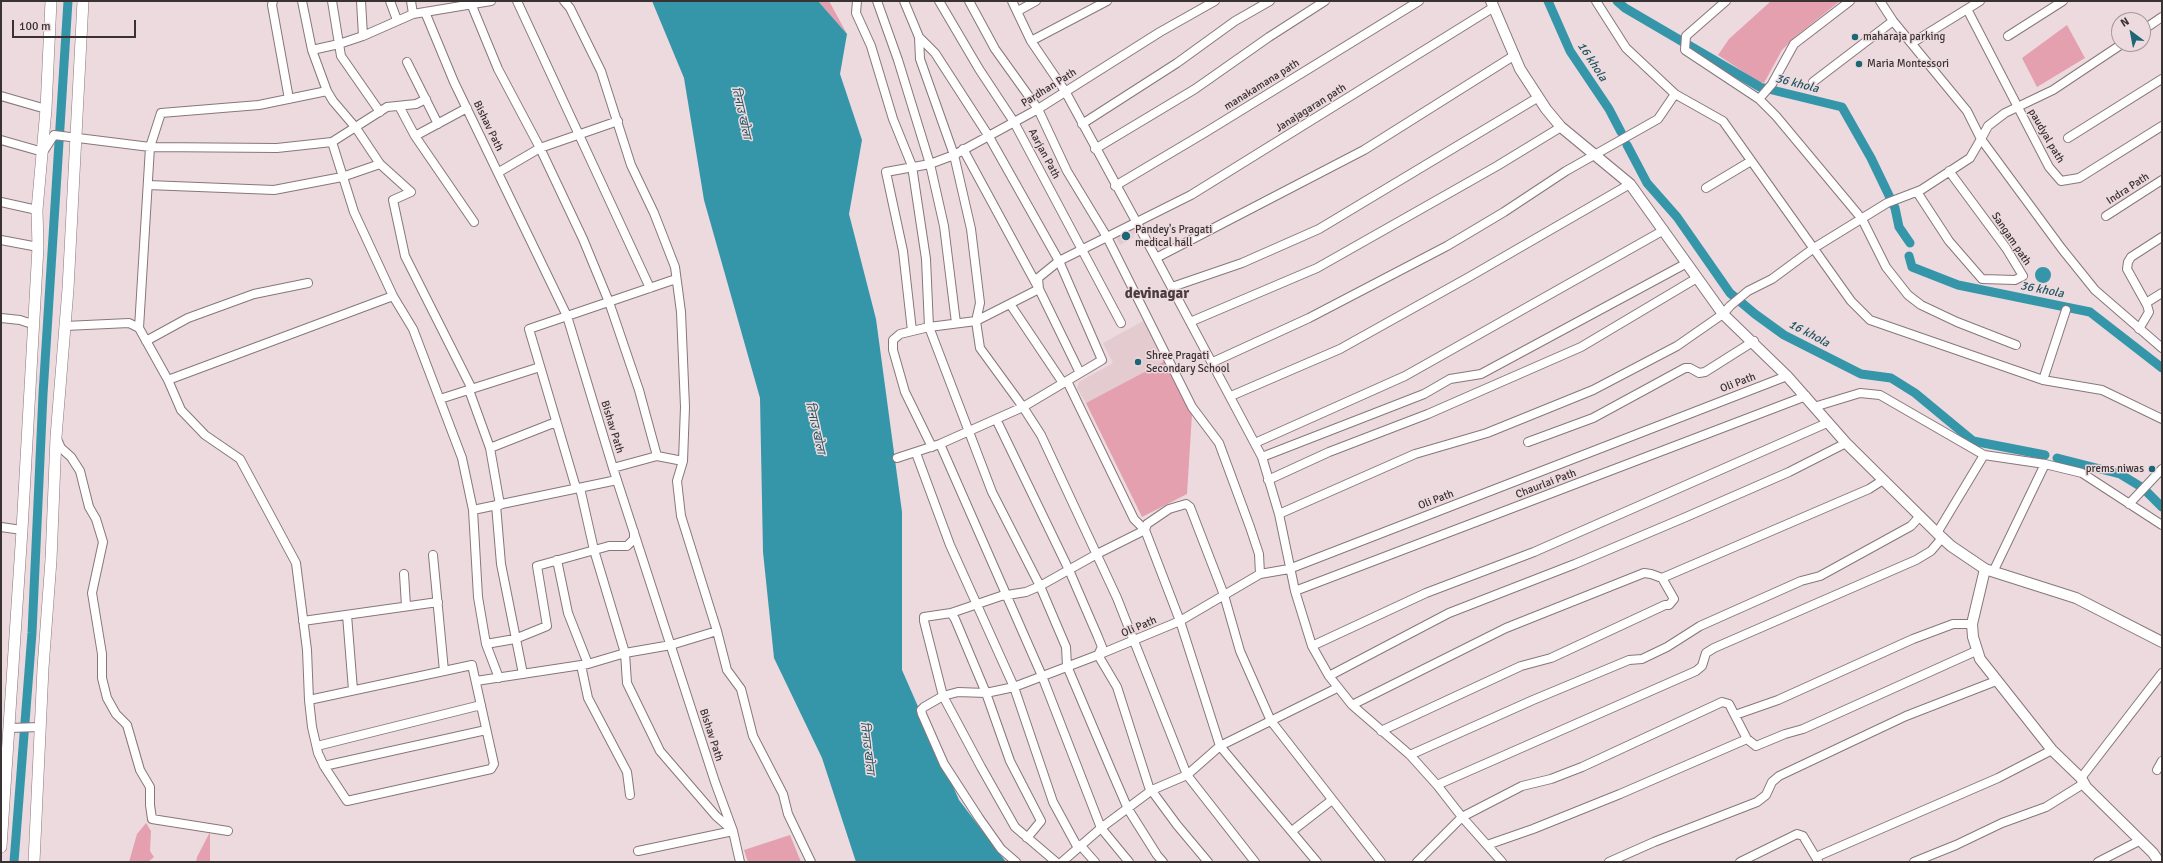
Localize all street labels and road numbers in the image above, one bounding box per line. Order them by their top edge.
street label: manakamana path [1222,56,1302,114]
street label: Pardhan Path [1019,66,1079,110]
street label: Janajagaran path [1273,81,1349,135]
street label: Bishav Path [470,99,506,153]
street label: paudyal path [2025,106,2067,166]
street label: Aarjan Path [1025,127,1063,181]
street label: Indra Path [2104,170,2152,208]
street label: Sangam path [1988,210,2034,268]
street label: Oli Path [1718,370,1758,396]
street label: Bishav Path [598,399,626,455]
street label: Chaurlai Path [1514,466,1578,502]
street label: Oli Path [1416,487,1456,513]
street label: Oli Path [1119,614,1159,640]
street label: Bishav Path [696,707,726,763]

